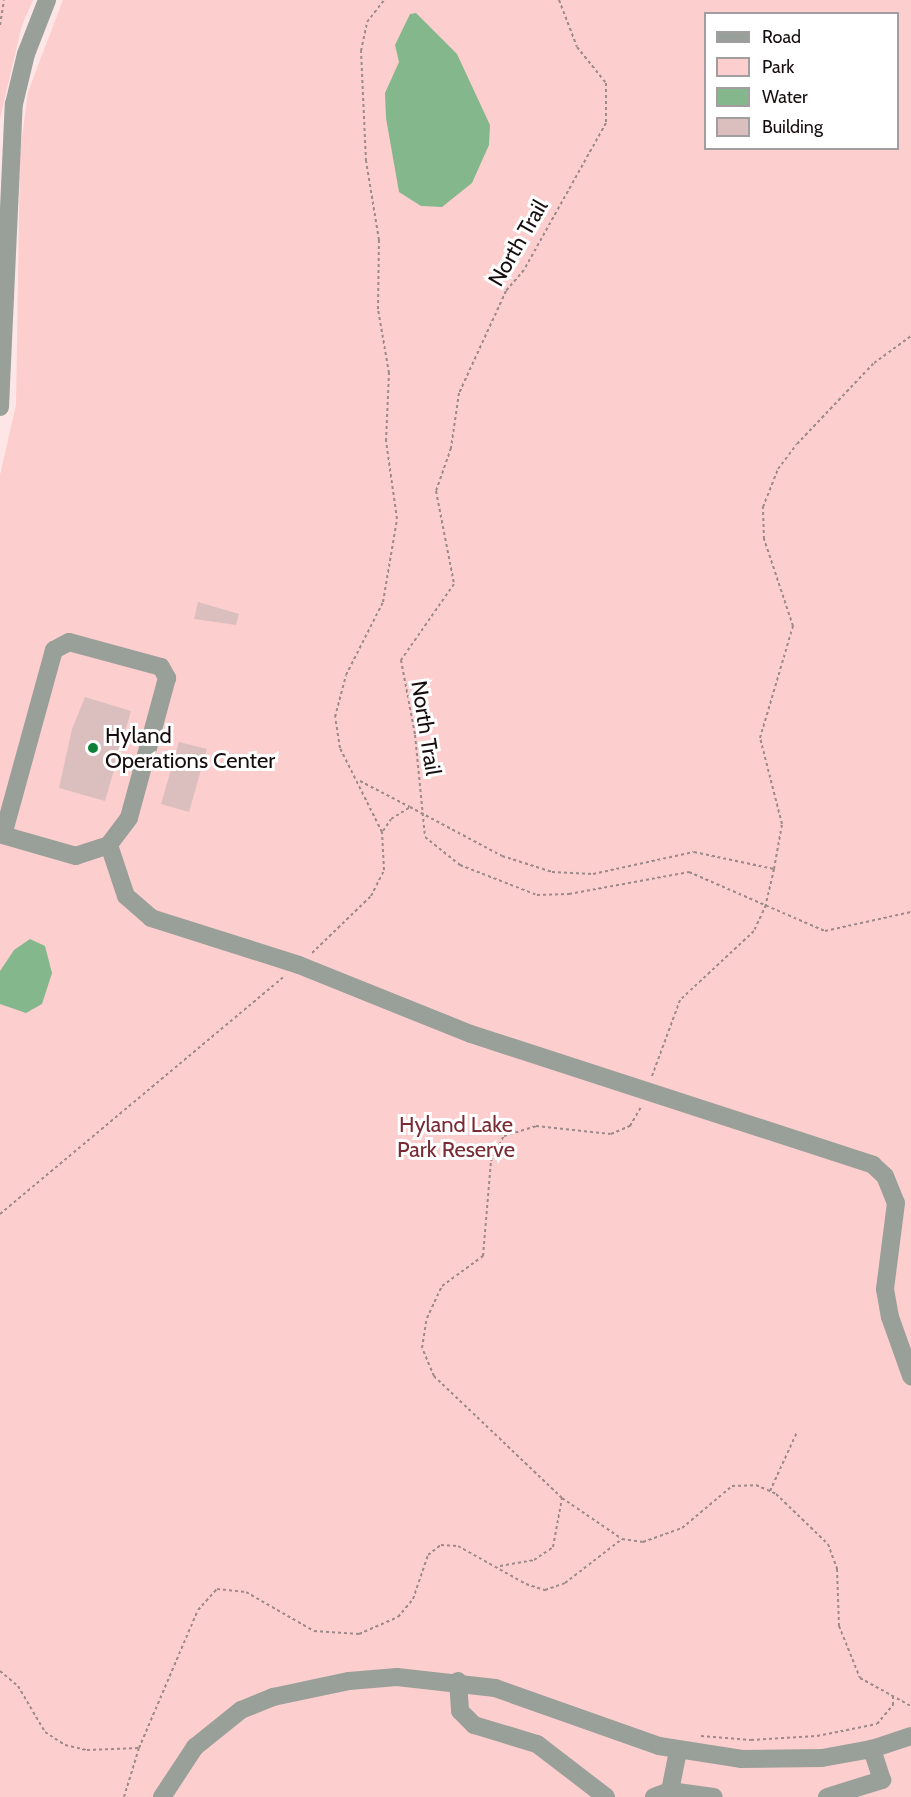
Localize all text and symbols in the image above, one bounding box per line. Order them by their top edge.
legend [704,12,899,150]
text: Road [762,26,801,48]
text: Park [762,56,794,78]
text: Water [762,86,808,108]
text: Building [762,116,823,138]
street label: North Trail [483,195,553,291]
street label: North Trail [405,679,447,777]
place label: Hyland Operations Center [105,722,275,774]
marker: Hyland Operations Center [86,741,100,755]
park label: Hyland Lake Park Reserve [397,1111,515,1162]

